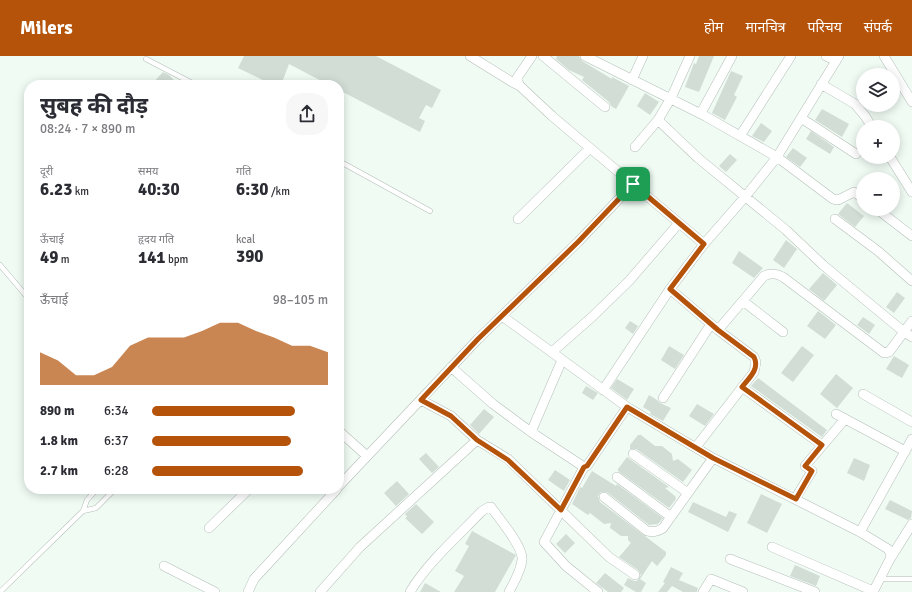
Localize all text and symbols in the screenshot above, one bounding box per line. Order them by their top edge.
text: Milers [20,16,73,40]
text: होम [704,19,723,36]
text: मानचित्र [745,19,786,36]
text: परिचय [808,19,842,36]
text: संपर्क [864,19,892,36]
map controls [856,68,900,216]
button: layers [856,68,900,112]
text: सुबह की दौड़ [40,92,148,119]
button: share [286,93,328,135]
button: + [856,120,900,164]
text: 08:24 · 7 × 890 m [40,121,135,137]
text: दूरी [40,165,53,178]
text: समय [138,165,158,178]
text: गति [236,165,251,178]
pin [616,167,650,201]
button: − [856,172,900,216]
icon: arrive [622,173,644,195]
text: 6.23 [40,179,72,200]
text: 40:30 [138,179,180,200]
text: 6:30 [236,179,269,200]
text: km [72,185,89,198]
text: /km [269,185,290,198]
text: ऊँचाई [40,233,64,246]
text: हृदय गति [138,233,174,246]
text: kcal [236,233,255,246]
text: 390 [236,246,264,267]
text: 49 [40,247,58,268]
text: 141 [138,247,166,268]
text: m [58,253,70,266]
text: bpm [166,253,188,266]
text: ऊँचाई [40,292,68,308]
text: 98–105 m [273,292,328,308]
text: 890 m [40,403,74,419]
text: 6:34 [104,403,129,419]
text: 1.8 km [40,433,78,449]
text: 6:37 [104,433,129,449]
text: 2.7 km [40,463,78,479]
text: 6:28 [104,463,129,479]

